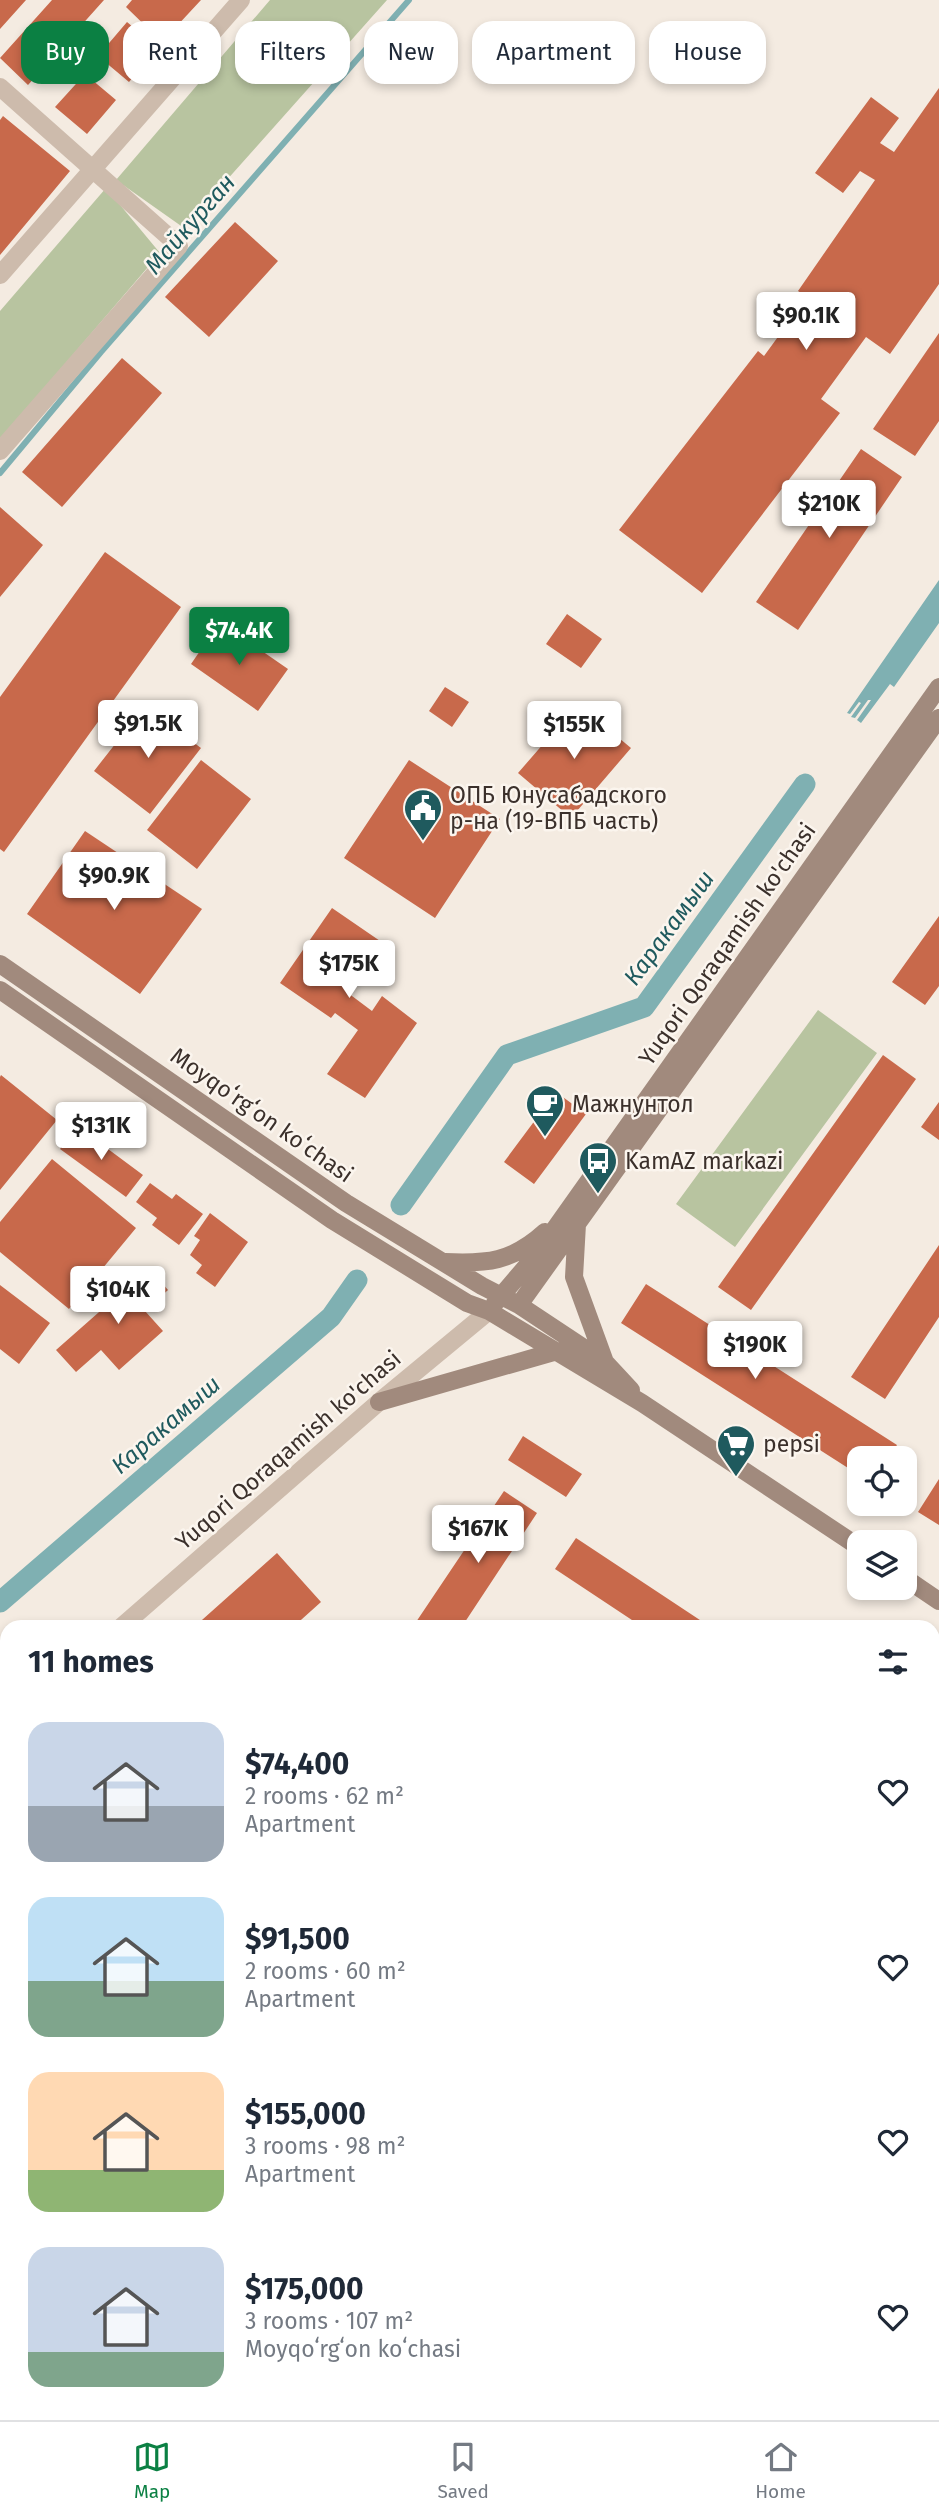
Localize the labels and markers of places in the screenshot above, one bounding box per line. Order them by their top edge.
pin: $90.1K [749,292,863,352]
pin: $210K [780,480,878,540]
pin: $74.4K [182,608,296,667]
pin: $91.5K [91,700,205,760]
pin: $155K [525,702,623,761]
place label: ОПБ Юнусабадского р-на (19-ВПБ часть) [450,781,667,835]
public building icon: ОПБ Юнусабадского р-на (19-ВПБ часть) [402,787,444,842]
pin: $90.9K [57,852,171,912]
pin: $175K [300,940,398,1000]
cafe icon: Мажнунтол [524,1083,566,1138]
place label: Мажнунтол [572,1090,694,1118]
pin: $131K [52,1102,150,1162]
bus stop icon: KamAZ markazi [577,1140,619,1195]
place label: KamAZ markazi [625,1147,783,1175]
pin: $104K [69,1266,167,1326]
pin: $190K [706,1322,804,1381]
supermarket icon: pepsi [715,1423,757,1478]
place label: pepsi [763,1430,820,1458]
pin: $167K [429,1506,527,1565]

